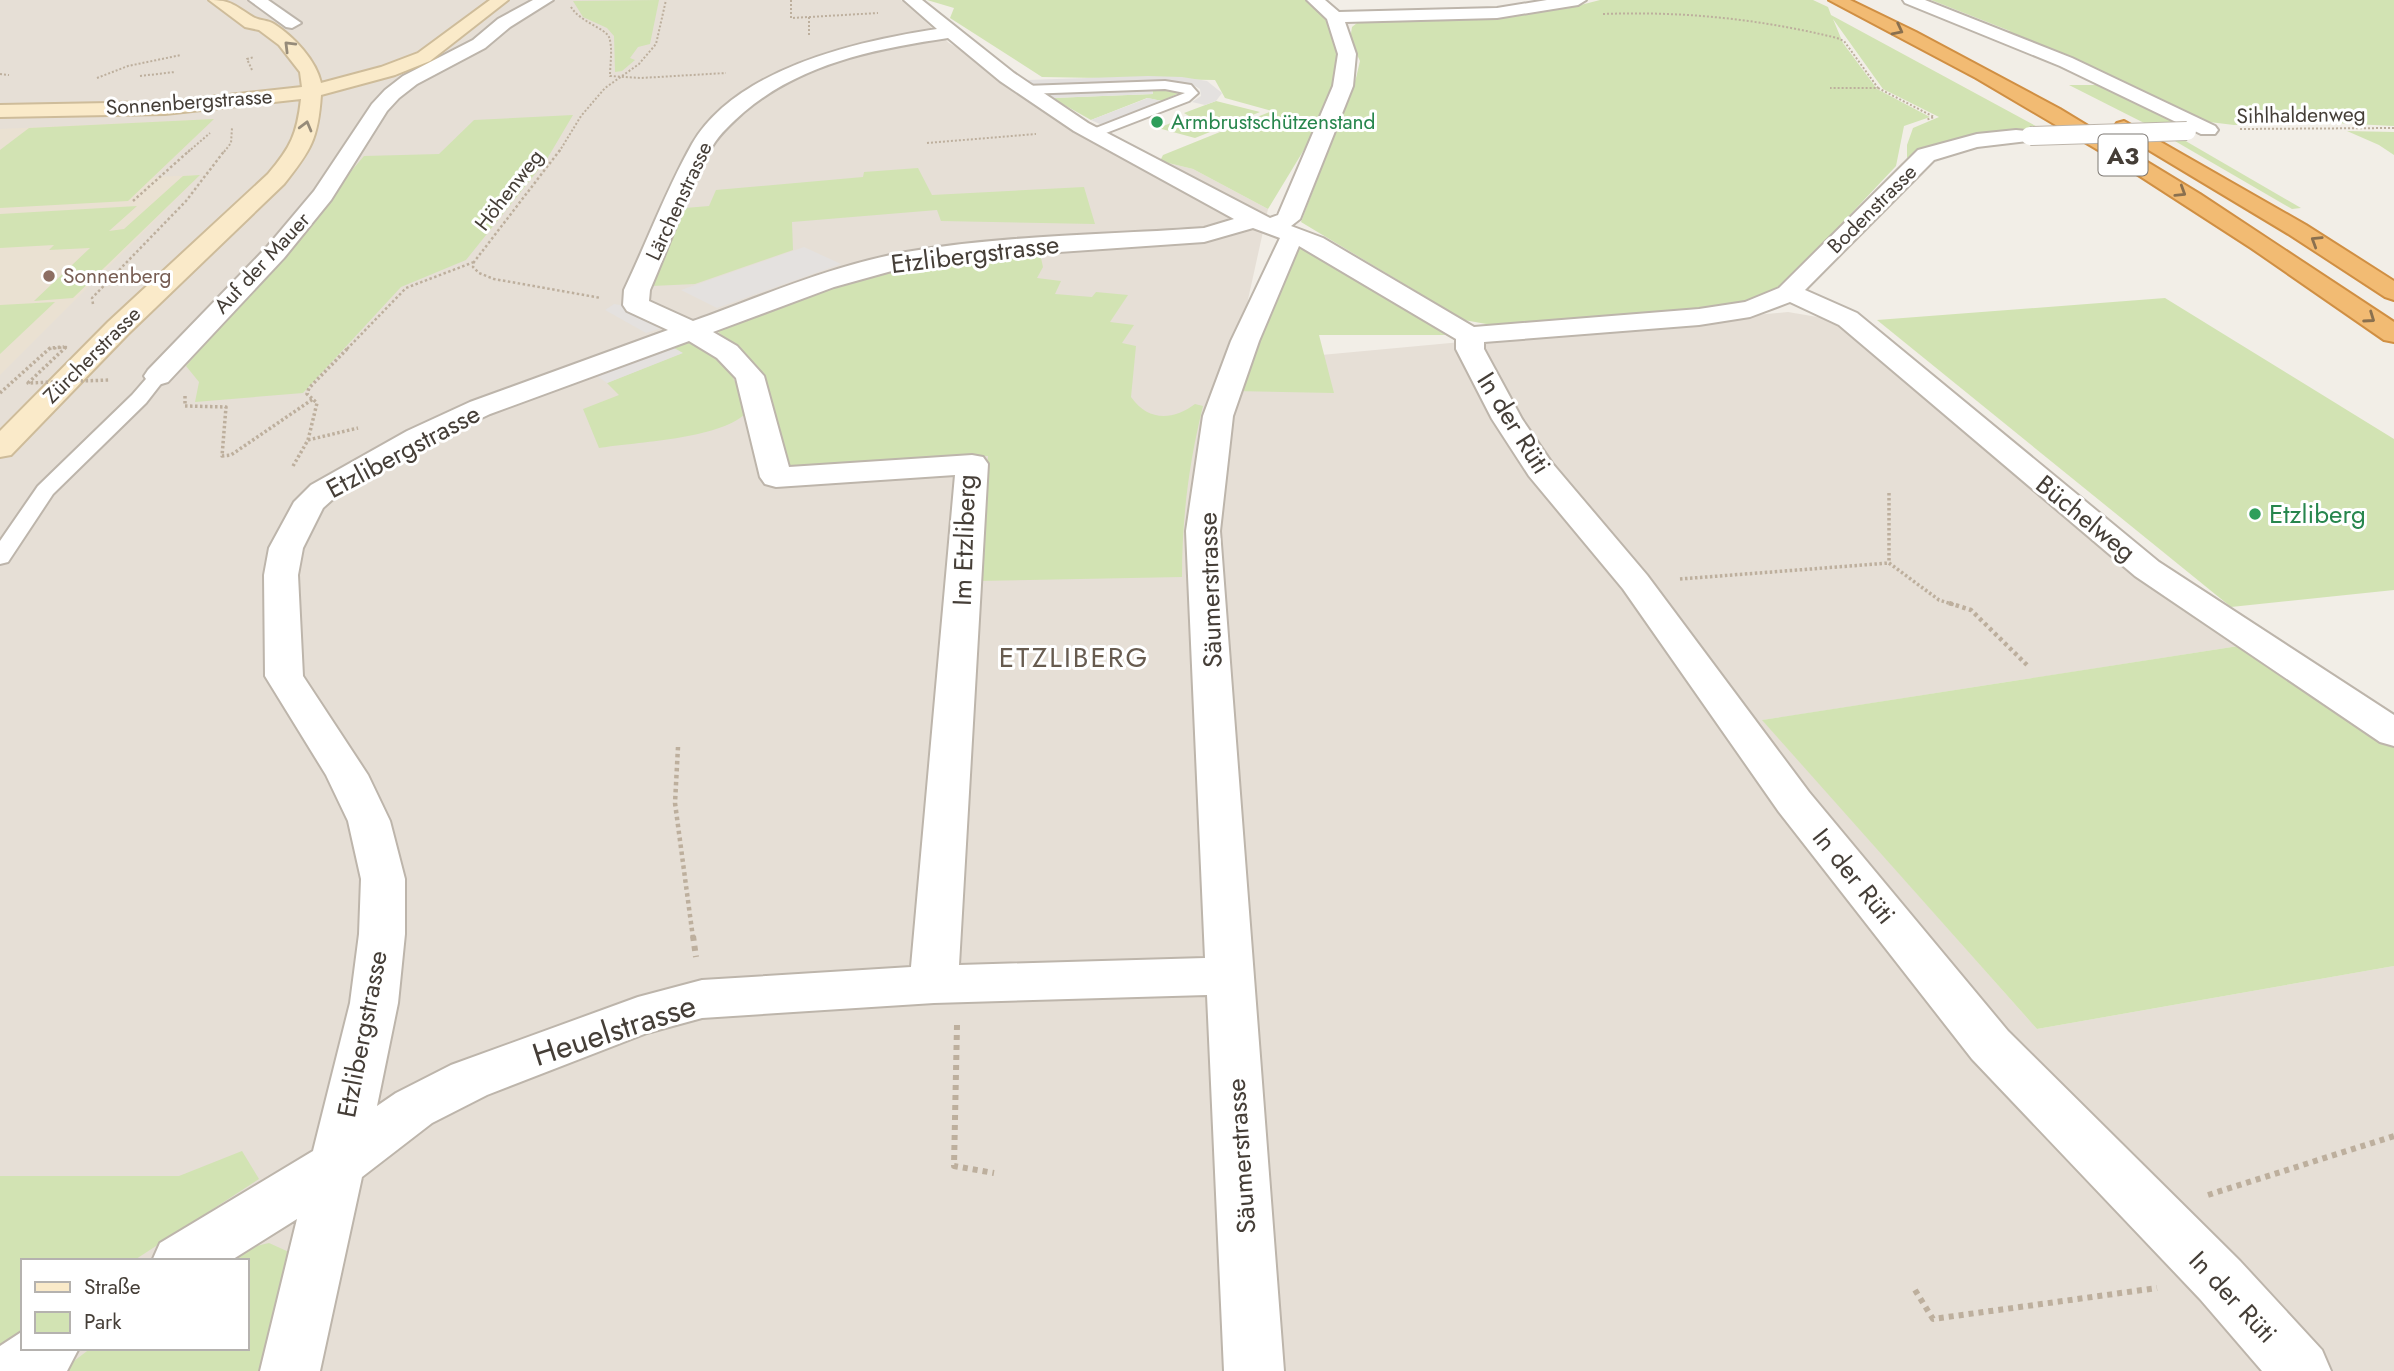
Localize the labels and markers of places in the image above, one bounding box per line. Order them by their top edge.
place label: Armbrustschützenstand [1171,107,1376,137]
marker: Armbrustschützenstand [1149,114,1165,130]
place label: Sonnenberg [63,261,172,291]
marker: Sonnenberg [41,268,57,284]
place label: Etzliberg [2269,495,2366,533]
marker: Etzliberg [2247,506,2263,522]

